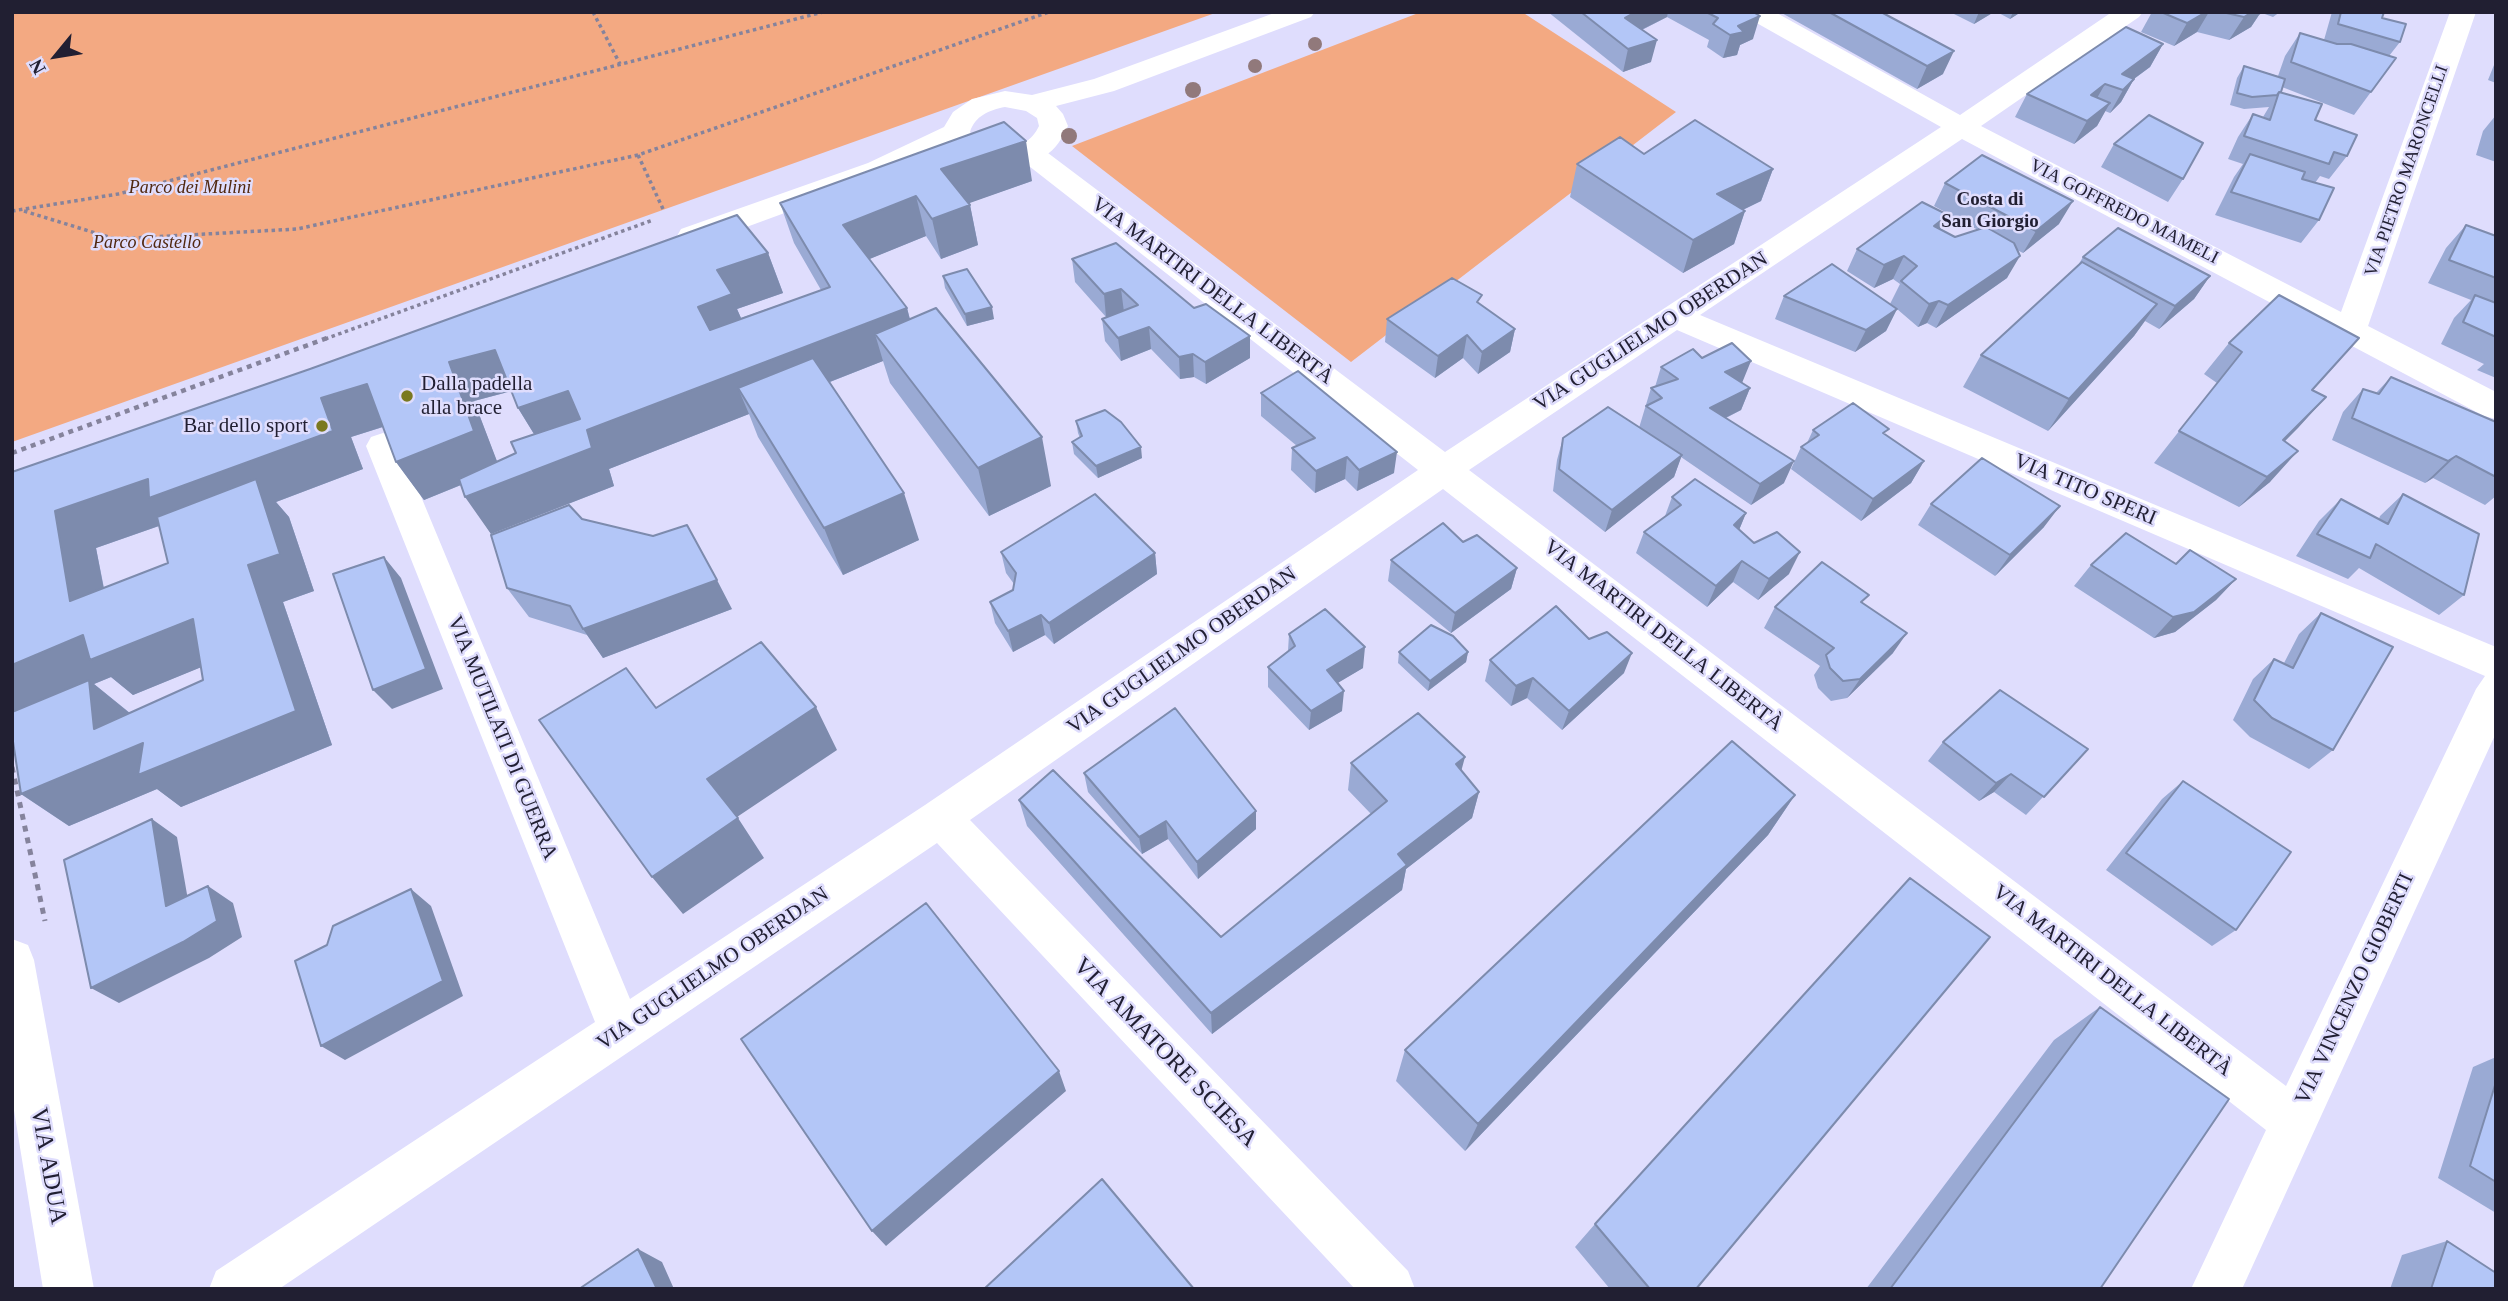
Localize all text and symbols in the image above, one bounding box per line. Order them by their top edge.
north arrow [21,21,91,91]
text: N [25,56,50,78]
street label: VIA PIETRO MARONCELLI [2361,63,2453,279]
street label: VIA GOFFREDO MAMELI [2026,155,2222,269]
park label: Parco dei Mulini [129,177,251,199]
district label: Costa di San Giorgio [1941,189,2039,233]
street label: VIA MARTIRI DELLA LIBERTÀ [1086,192,1338,390]
park label: Parco Castello [93,232,201,254]
street label: VIA GUGLIELMO OBERDAN [1529,247,1773,417]
place label: Dalla padella alla brace [421,371,532,421]
marker: Dalla padella alla brace [399,388,415,404]
place label: Bar dello sport [183,413,308,439]
marker: Bar dello sport [314,418,330,434]
street label: VIA TITO SPERI [2010,449,2160,531]
street label: VIA MARTIRI DELLA LIBERTÀ [1538,535,1788,737]
street label: VIA GUGLIELMO OBERDAN [1062,562,1302,740]
street label: VIA MUTILATI DI GUERRA [441,612,563,864]
street label: VIA VINCENZO GIOBERTI [2290,870,2420,1108]
street label: VIA MARTIRI DELLA LIBERTÀ [1987,880,2237,1082]
street label: VIA GUGLIELMO OBERDAN [592,882,834,1056]
street label: VIA AMATORE SCIESA [1067,952,1263,1154]
street label: VIA ADUA [24,1105,72,1227]

